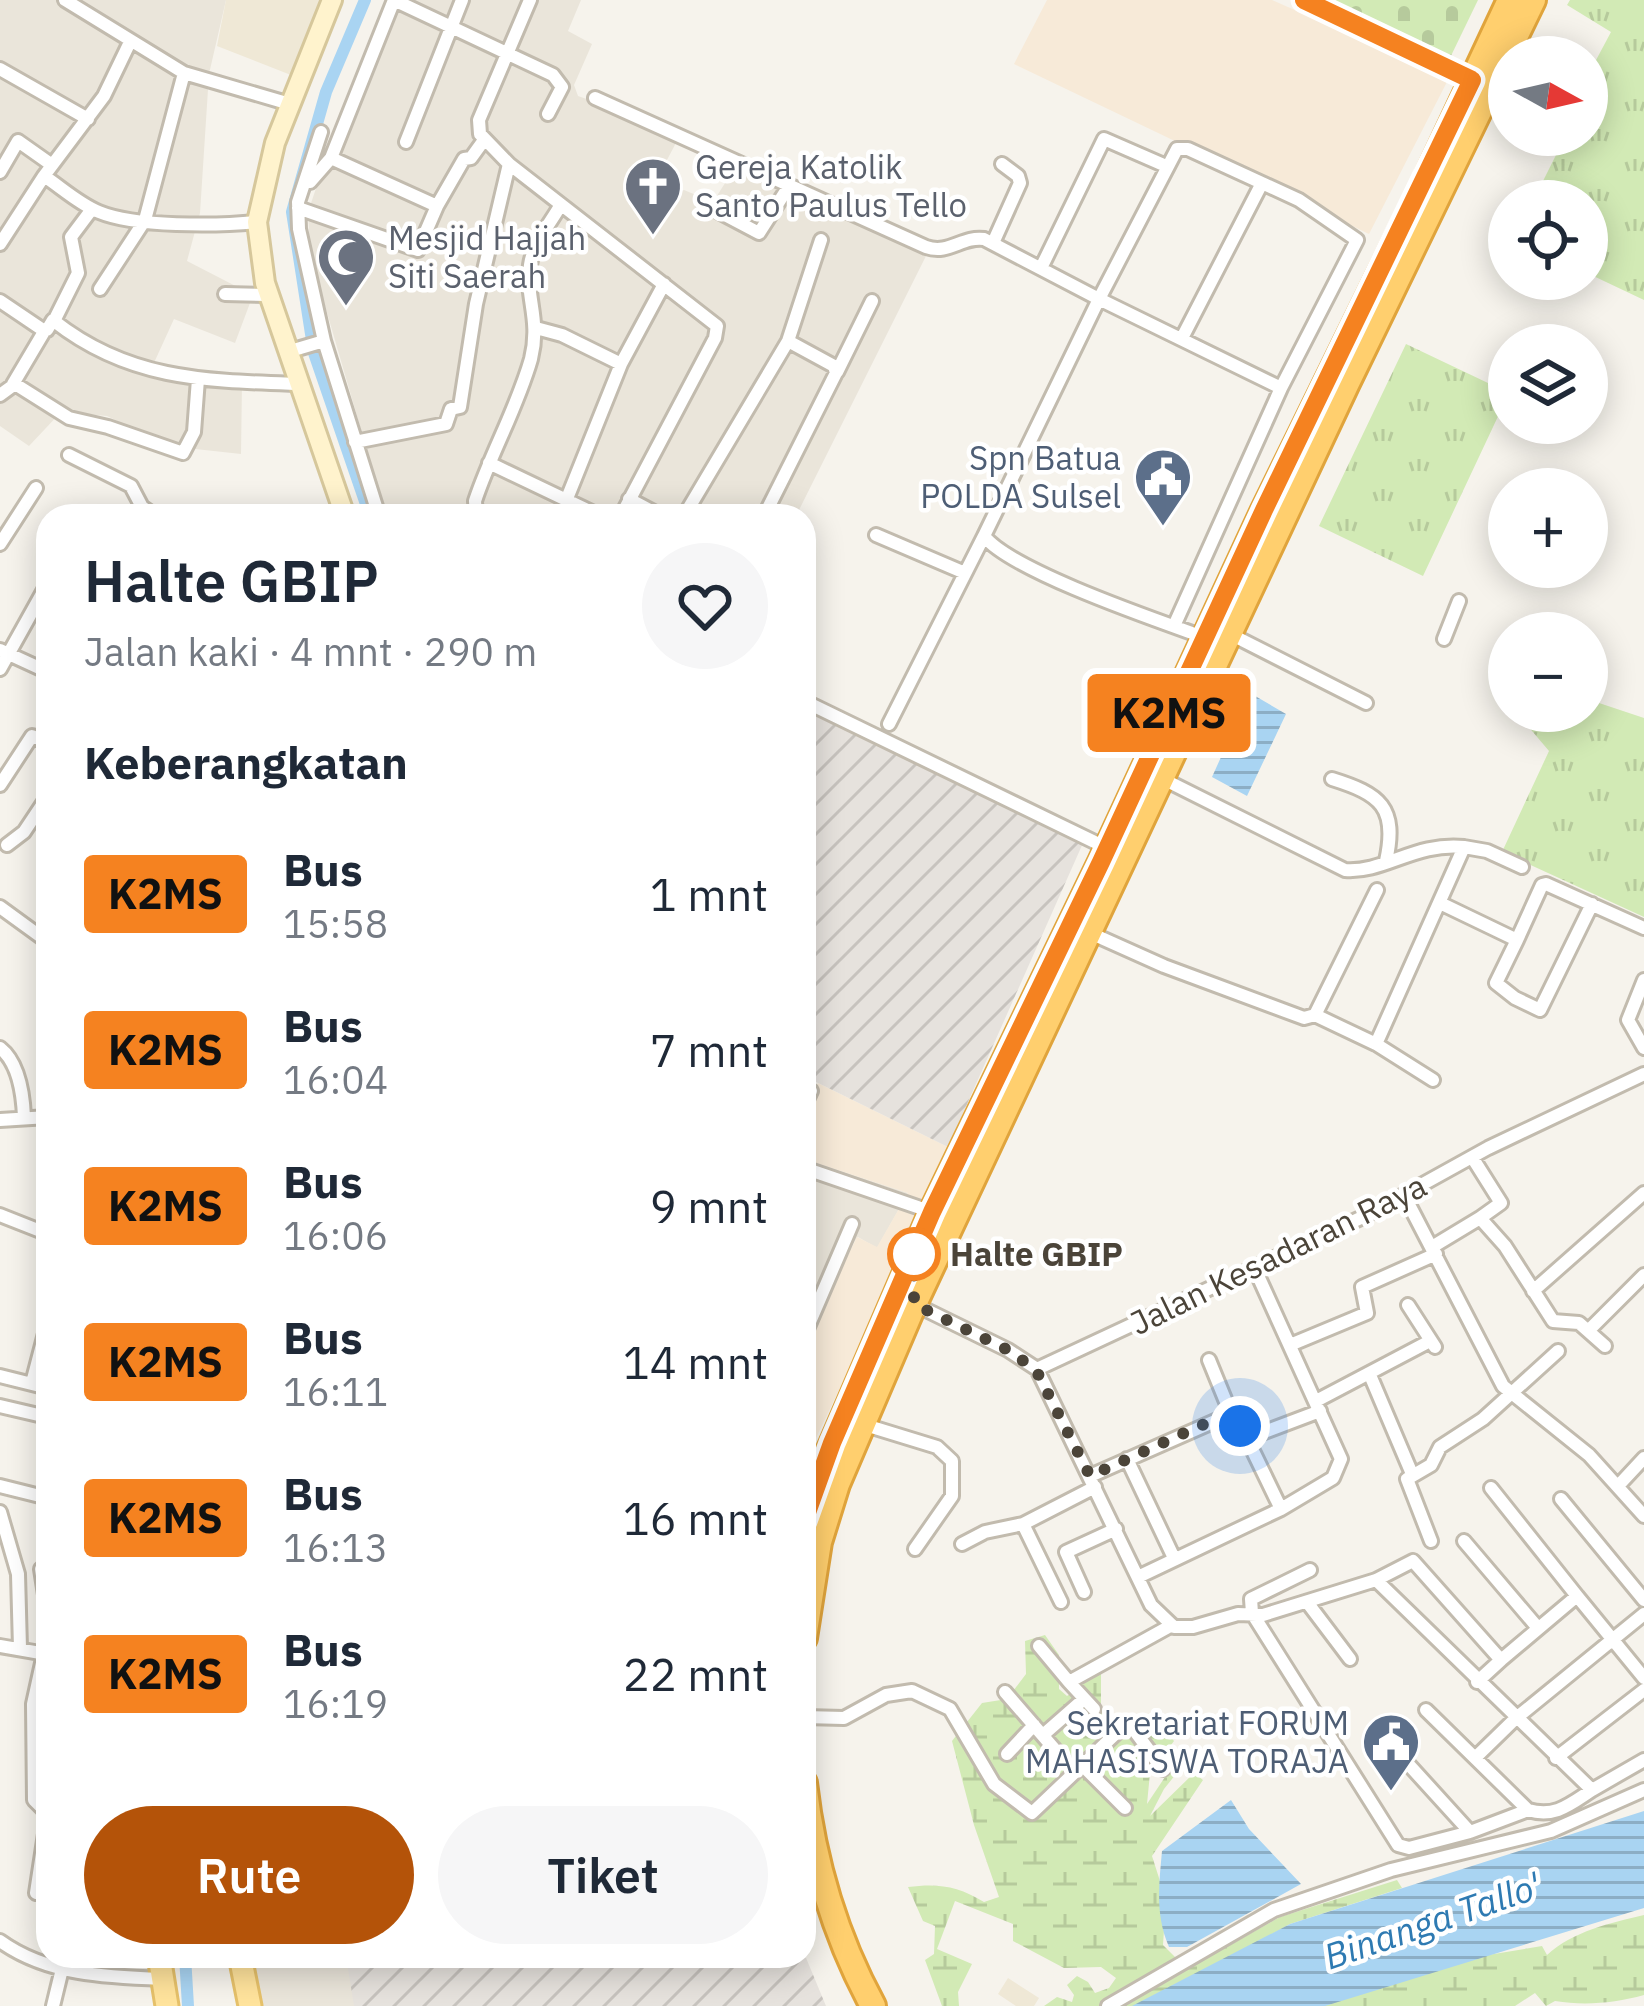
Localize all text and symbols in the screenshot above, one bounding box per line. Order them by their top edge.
north arrow [1488,36,1608,156]
map controls [1488,36,1608,732]
place label: Gereja Katolik Santo Paulus Tello [695,145,967,226]
church icon: Gereja Katolik Santo Paulus Tello [622,155,684,237]
button: locate [1488,180,1608,300]
place label: Mesjid Hajjah Siti Saerah [388,216,586,297]
mosque icon: Mesjid Hajjah Siti Saerah [315,226,377,308]
button: layers [1488,324,1608,444]
place label: Spn Batua POLDA Sulsel [920,436,1121,517]
public building icon: Spn Batua POLDA Sulsel [1132,446,1194,528]
button: + [1488,468,1608,588]
button: heart [642,543,768,669]
text: Halte GBIP [84,544,379,618]
button: − [1488,612,1608,732]
text: Jalan kaki · 4 mnt · 290 m [84,626,537,677]
line badge: K2MS [1085,674,1253,752]
text: K2MS [1111,685,1227,740]
text: Keberangkatan [84,733,408,791]
text: Bus [283,840,363,898]
text: 1 mnt [650,865,768,923]
text: K2MS [108,866,223,921]
text: 15:58 [283,898,388,949]
text: Bus [283,996,363,1054]
text: 7 mnt [650,1021,768,1079]
text: K2MS [108,1022,223,1077]
text: 16:04 [283,1054,388,1105]
text: Bus [283,1152,363,1210]
street label: Jalan Kesadaran Raya [1123,1163,1433,1344]
text: 9 mnt [650,1177,768,1235]
text: K2MS [108,1178,223,1233]
text: 16:06 [283,1210,388,1261]
marker: Halte GBIP [889,1229,939,1279]
place label: Halte GBIP [950,1232,1123,1275]
text: Bus [283,1308,363,1366]
text: 14 mnt [623,1333,768,1391]
text: K2MS [108,1334,223,1389]
text: 16:11 [283,1366,388,1417]
your location [1210,1396,1270,1456]
text: Bus [283,1464,363,1522]
text: 16 mnt [623,1489,768,1547]
text: K2MS [108,1490,223,1545]
text: 16:13 [283,1522,388,1573]
text: Bus [283,1620,363,1678]
text: 22 mnt [623,1645,768,1703]
text: K2MS [108,1646,223,1701]
text: 16:19 [283,1678,388,1729]
place label: Sekretariat FORUM MAHASISWA TORAJA [1025,1701,1349,1782]
public building icon: Sekretariat FORUM MAHASISWA TORAJA [1360,1711,1422,1793]
button: Rute [84,1806,414,1944]
button: Tiket [438,1806,768,1944]
water label: Binanga Tallo' [1317,1861,1547,1979]

